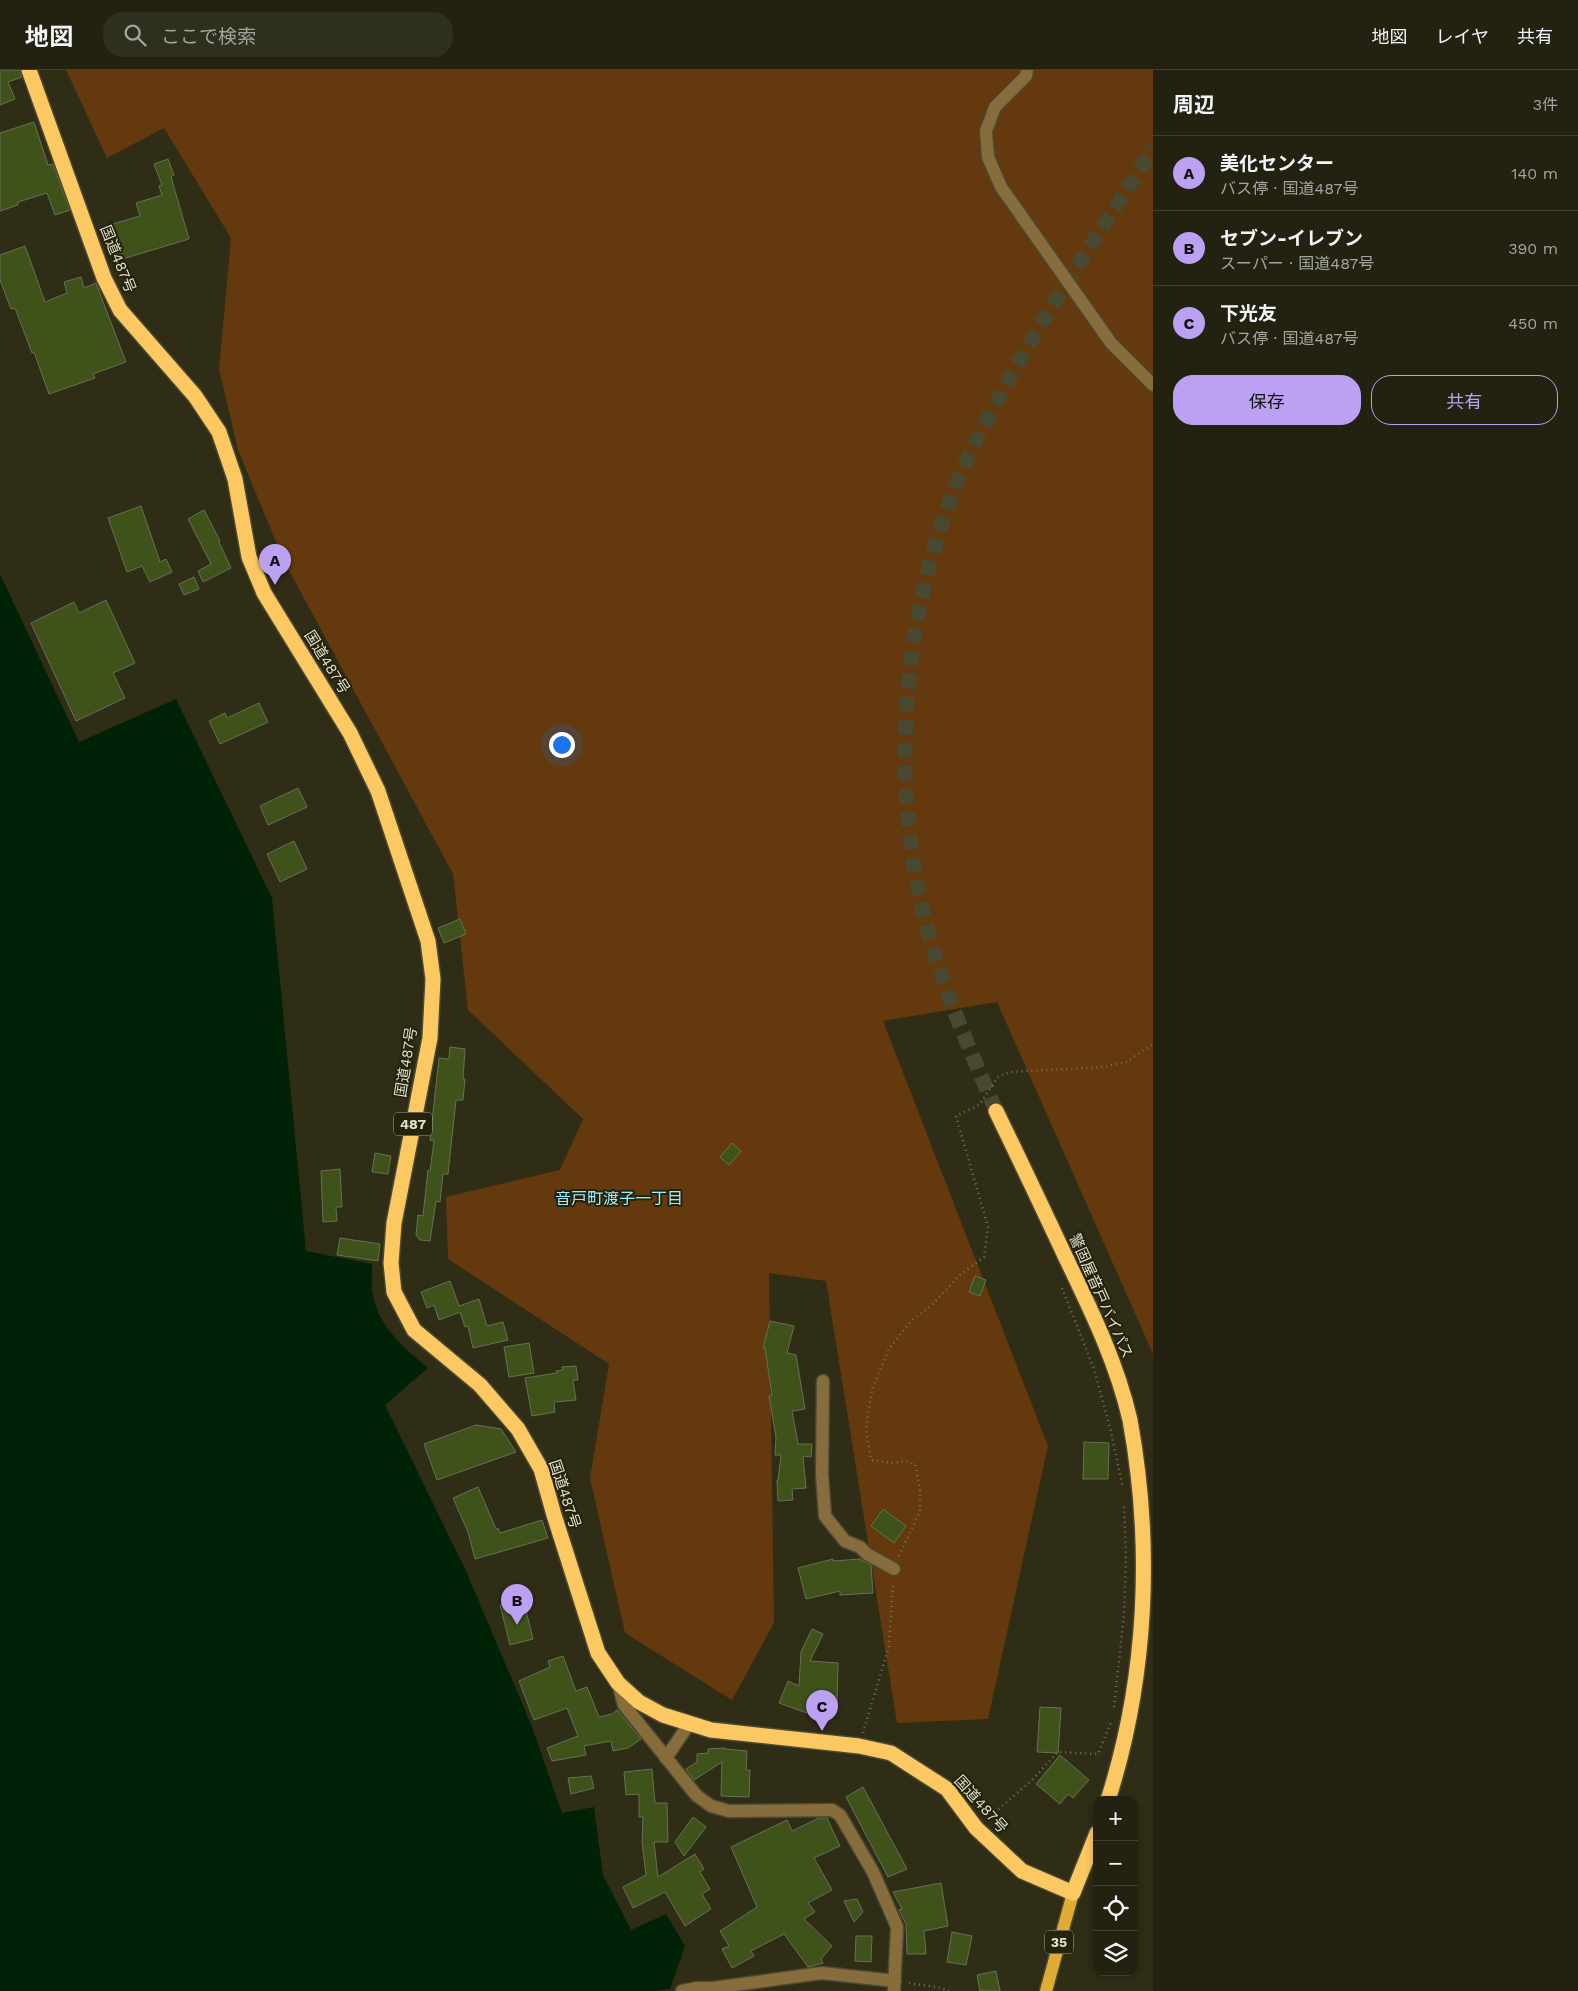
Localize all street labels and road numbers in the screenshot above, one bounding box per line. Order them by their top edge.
street label: 国道487号 [96,223,140,295]
street label: 国道487号 [300,627,354,697]
street label: 国道487号 [392,1025,420,1099]
road number: 487 [394,1112,432,1136]
street label: 警固屋音戸バイパス [1065,1231,1137,1361]
street label: 国道487号 [545,1457,585,1531]
street label: 国道487号 [950,1772,1012,1836]
road number: 35 [1045,1930,1073,1954]

